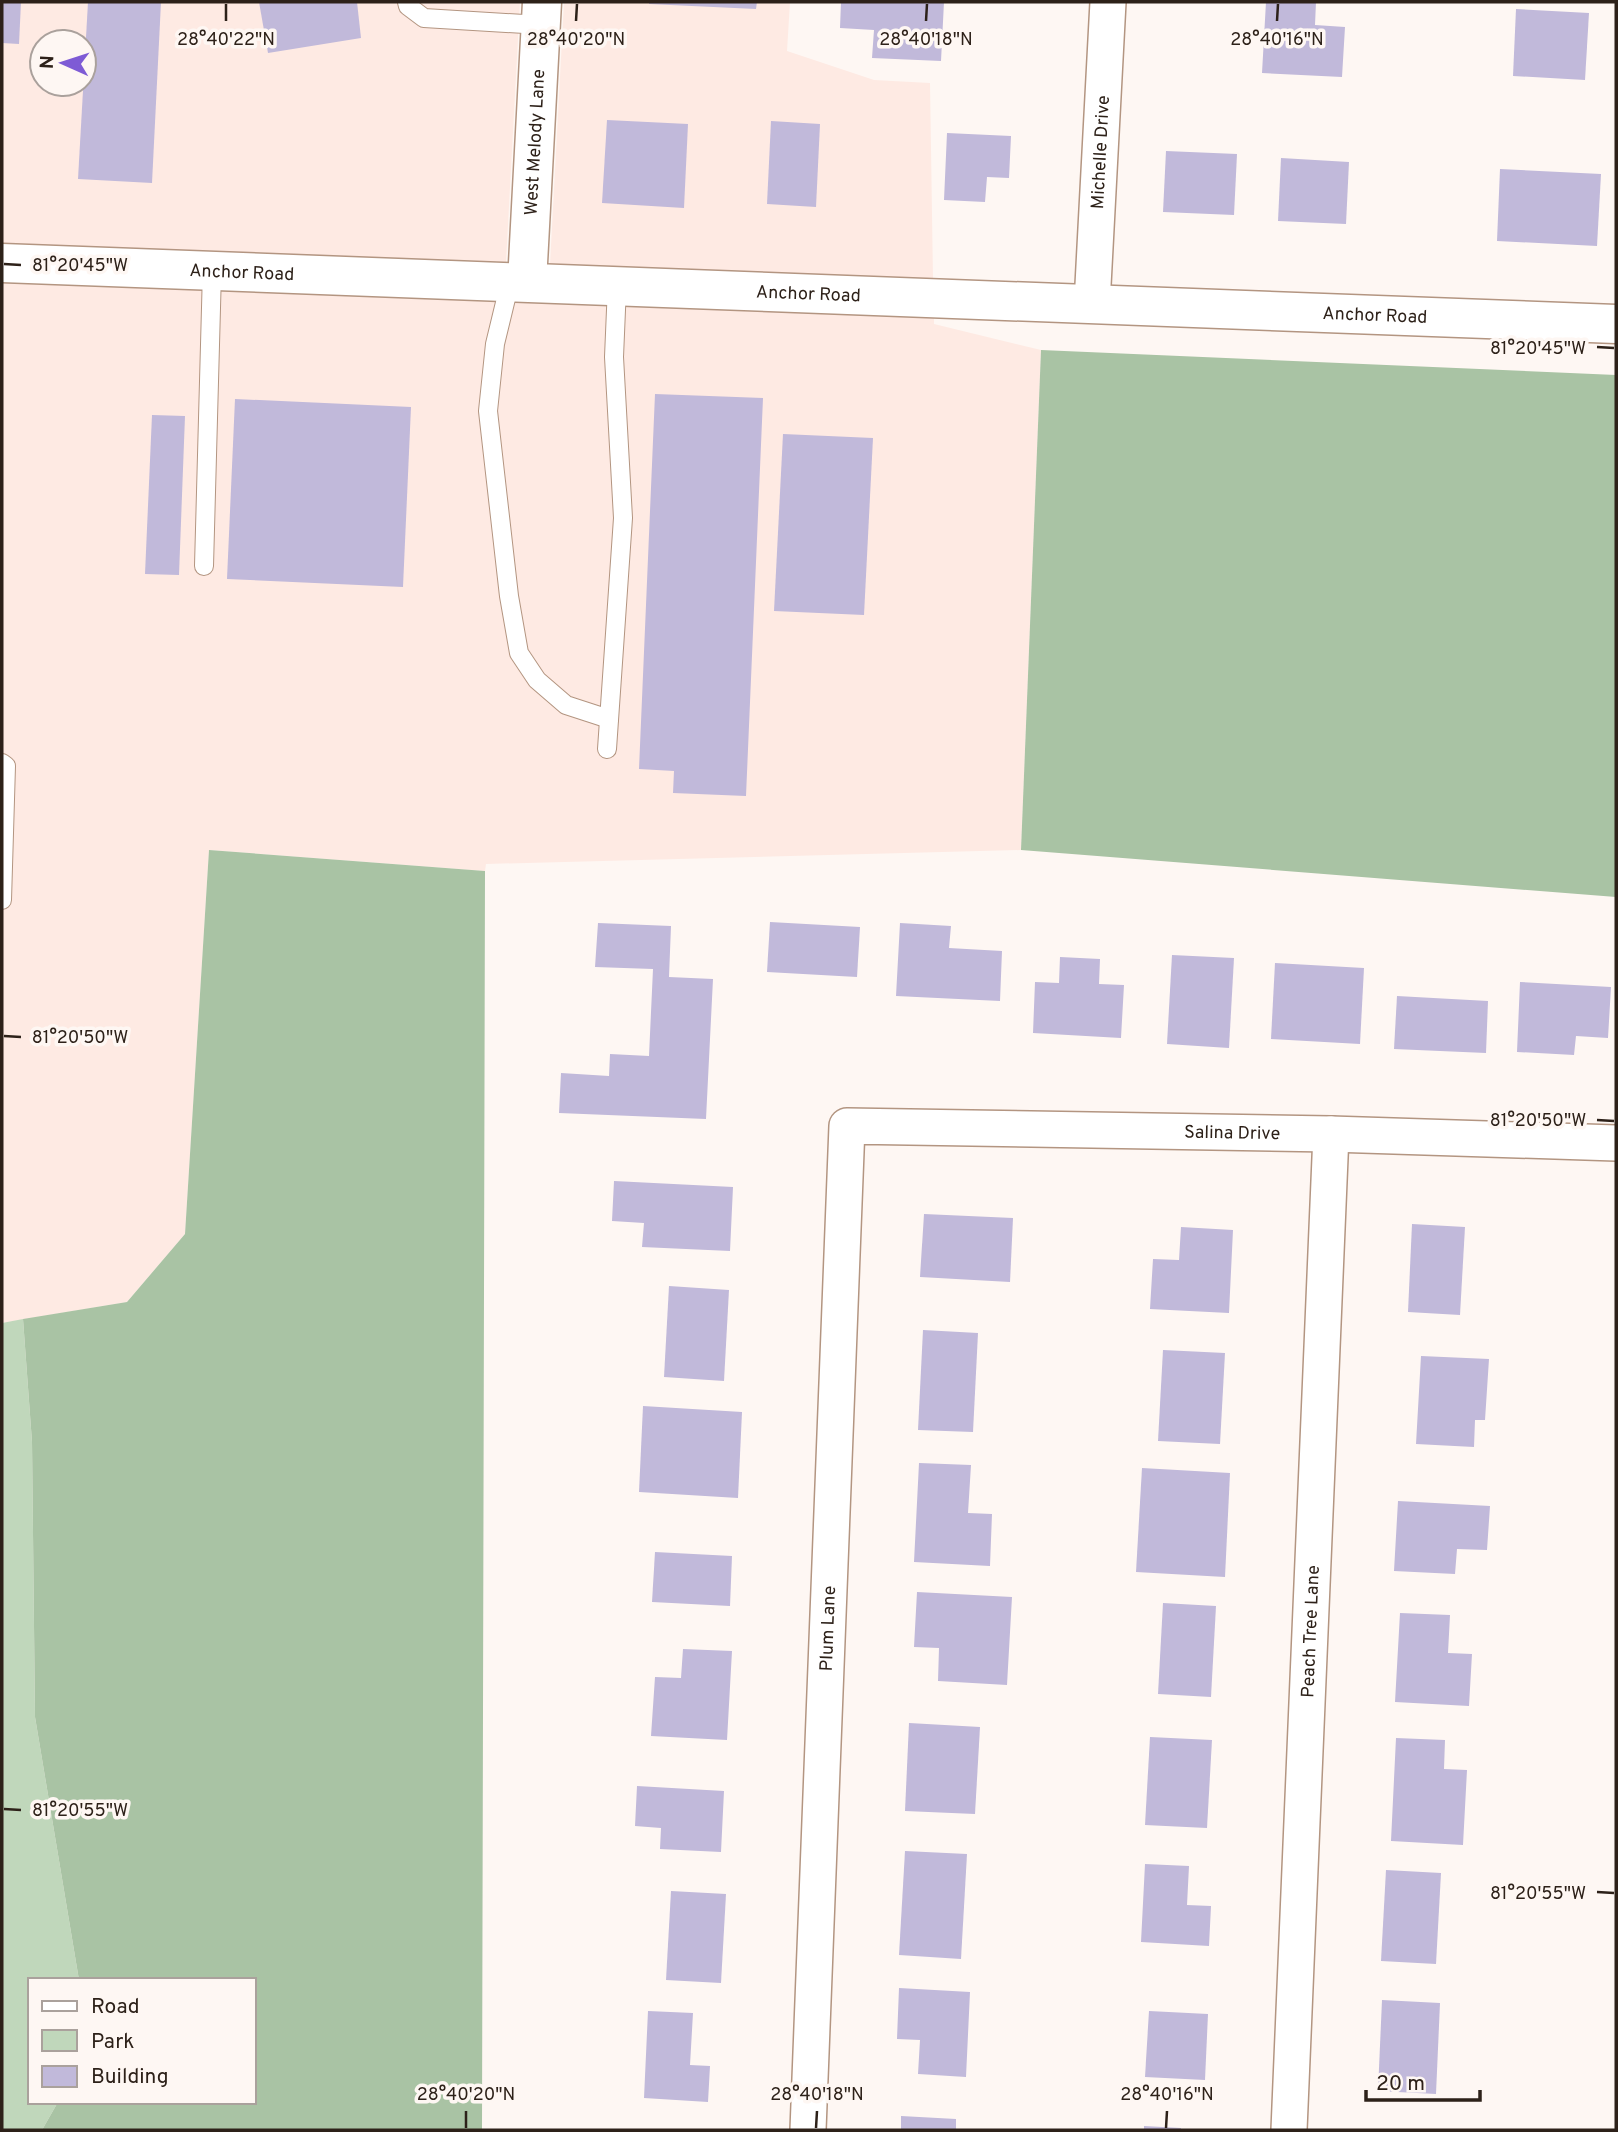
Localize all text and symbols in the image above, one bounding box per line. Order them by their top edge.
north arrow [28,28,98,98]
text: 28°40'22"N [177,29,275,52]
text: 28°40'20"N [527,29,625,52]
text: 28°40'18"N [879,29,973,52]
text: 28°40'16"N [1230,29,1324,52]
text: N [36,55,60,70]
street label: West Melody Lane [521,68,551,216]
street label: Michelle Drive [1087,95,1116,210]
text: 81°20'45"W [32,255,128,278]
street label: Anchor Road [189,260,295,287]
street label: Anchor Road [755,282,861,308]
street label: Anchor Road [1322,303,1428,330]
text: 81°20'45"W [1490,338,1586,361]
text: 81°20'50"W [32,1027,128,1050]
text: 81°20'50"W [1490,1110,1586,1133]
street label: Salina Drive [1184,1122,1280,1146]
street label: Peach Tree Lane [1297,1565,1326,1698]
street label: Plum Lane [816,1585,842,1672]
text: 81°20'55"W [32,1800,128,1823]
text: 81°20'55"W [1490,1883,1586,1906]
legend [28,1978,256,2104]
text: Road [91,1994,140,2021]
text: Park [91,2029,134,2056]
scale bar [1366,2058,1480,2102]
text: Building [91,2064,169,2091]
text: 20 m [1376,2071,1425,2098]
text: 28°40'20"N [417,2084,515,2107]
text: 28°40'18"N [770,2084,864,2107]
text: 28°40'16"N [1120,2084,1214,2107]

